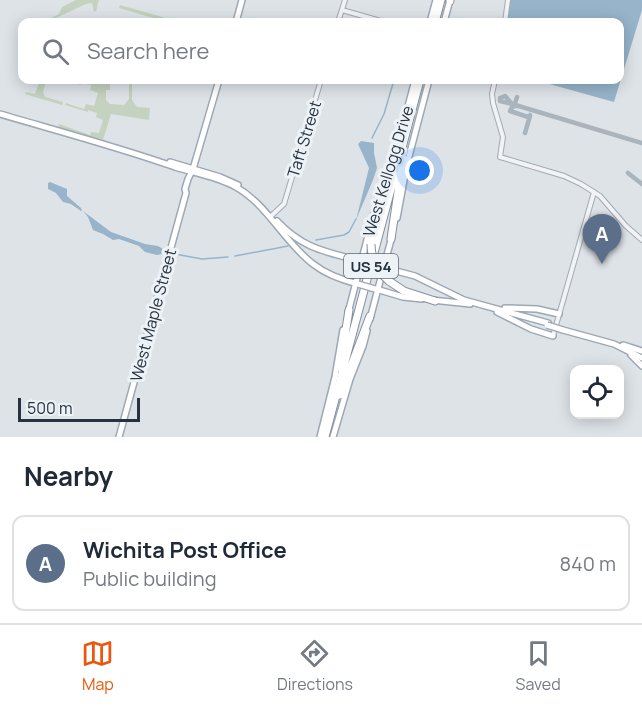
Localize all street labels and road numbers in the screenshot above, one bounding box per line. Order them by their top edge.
street label: Taft Street [282,98,326,180]
street label: West Kellogg Drive [358,103,418,239]
street label: West Maple Street [125,246,181,384]
road number: US 54 [344,254,398,278]

